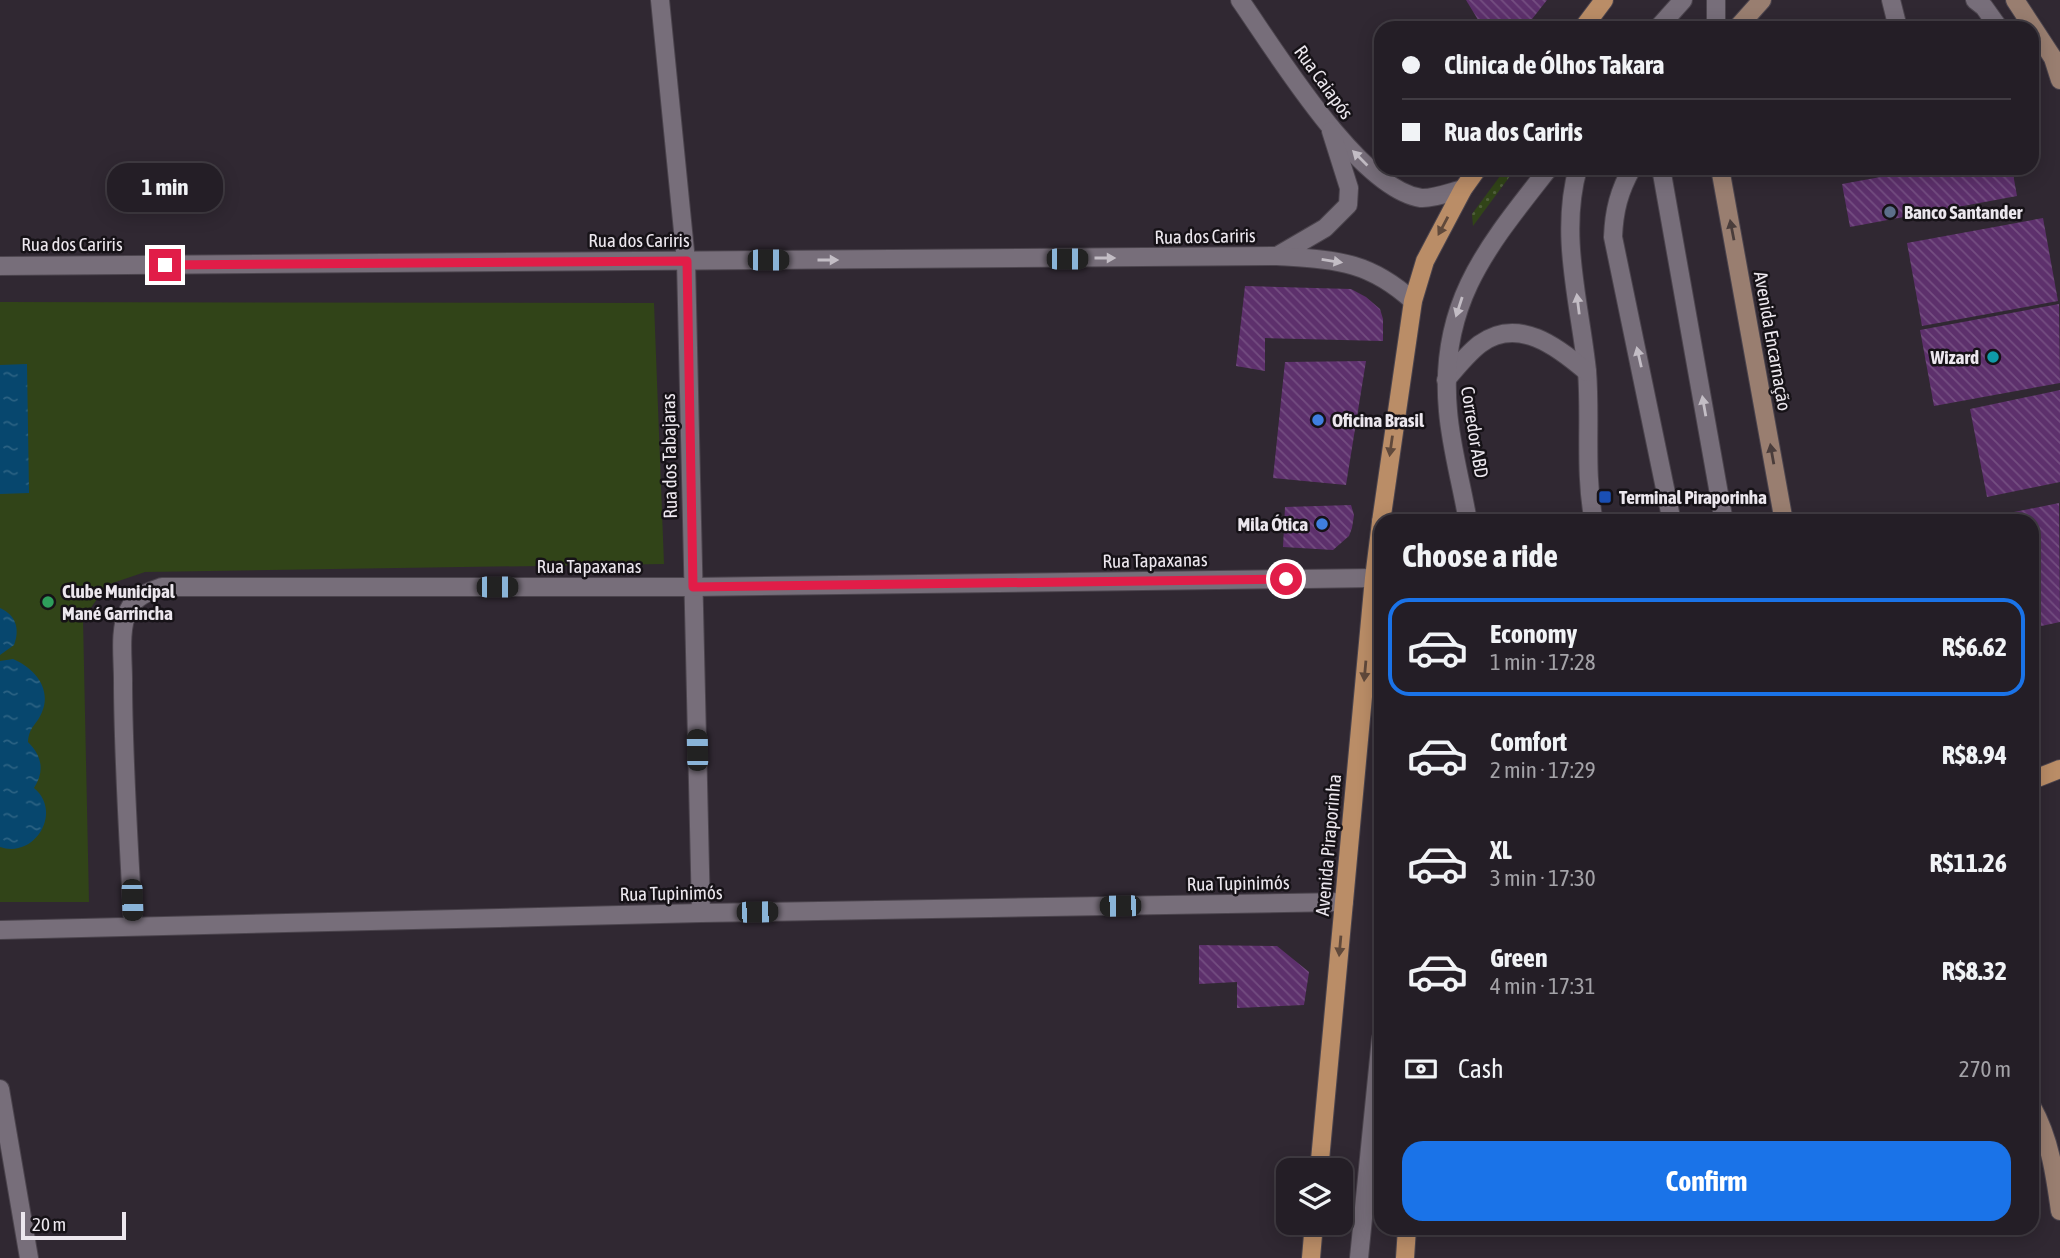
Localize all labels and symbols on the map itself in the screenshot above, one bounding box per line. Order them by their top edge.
street label: Rua Caiapós [1290,41,1358,123]
one-way arrow [1352,151,1369,167]
callout: 1 min [107,163,223,212]
place label: Banco Santander [1904,201,2023,223]
marker: Banco Santander [1882,204,1898,220]
one-way arrow [1437,216,1449,236]
one-way arrow [1727,219,1738,241]
street label: Rua dos Cariris [1154,224,1256,248]
street label: Rua dos Cariris [588,229,690,251]
street label: Rua dos Cariris [21,233,123,255]
route end [149,249,181,281]
car [1047,249,1089,270]
car [748,250,790,271]
one-way arrow [1094,252,1116,264]
one-way arrow [817,254,839,266]
one-way arrow [1321,256,1343,267]
street label: Avenida Encarnação [1750,270,1796,413]
one-way arrow [1572,293,1583,315]
one-way arrow [1454,297,1464,318]
one-way arrow [1633,346,1644,368]
place label: Wizard [1930,346,1979,368]
marker: Wizard [1985,349,2001,365]
street label: Corredor ABD [1457,385,1493,479]
street label: Rua dos Tabajaras [657,393,681,519]
one-way arrow [1698,395,1709,417]
place label: Oficina Brasil [1332,409,1425,431]
marker: Oficina Brasil [1310,412,1326,428]
one-way arrow [1386,435,1397,457]
one-way arrow [1766,443,1777,465]
place label: Terminal Piraporinha [1619,486,1767,508]
marker: Terminal Piraporinha [1597,489,1613,505]
place label: Mila Ótica [1238,513,1308,535]
marker: Mila Ótica [1314,516,1330,532]
street label: Rua Tapaxanas [1102,548,1208,572]
street label: Rua Tapaxanas [536,555,642,577]
route start [1270,563,1302,595]
car [477,577,519,598]
place label: Clube Municipal Mané Garrincha [62,580,176,624]
marker: Clube Municipal Mané Garrincha [40,594,56,610]
one-way arrow [1359,660,1370,682]
car [687,729,708,771]
street label: Avenida Piraporinha [1311,773,1345,917]
street label: Rua Tupinimós [1186,871,1290,895]
car [121,879,144,921]
street label: Rua Tupinimós [619,881,723,905]
car [1099,895,1142,917]
car [736,901,779,923]
one-way arrow [1334,935,1345,957]
scale bar [21,1209,126,1241]

